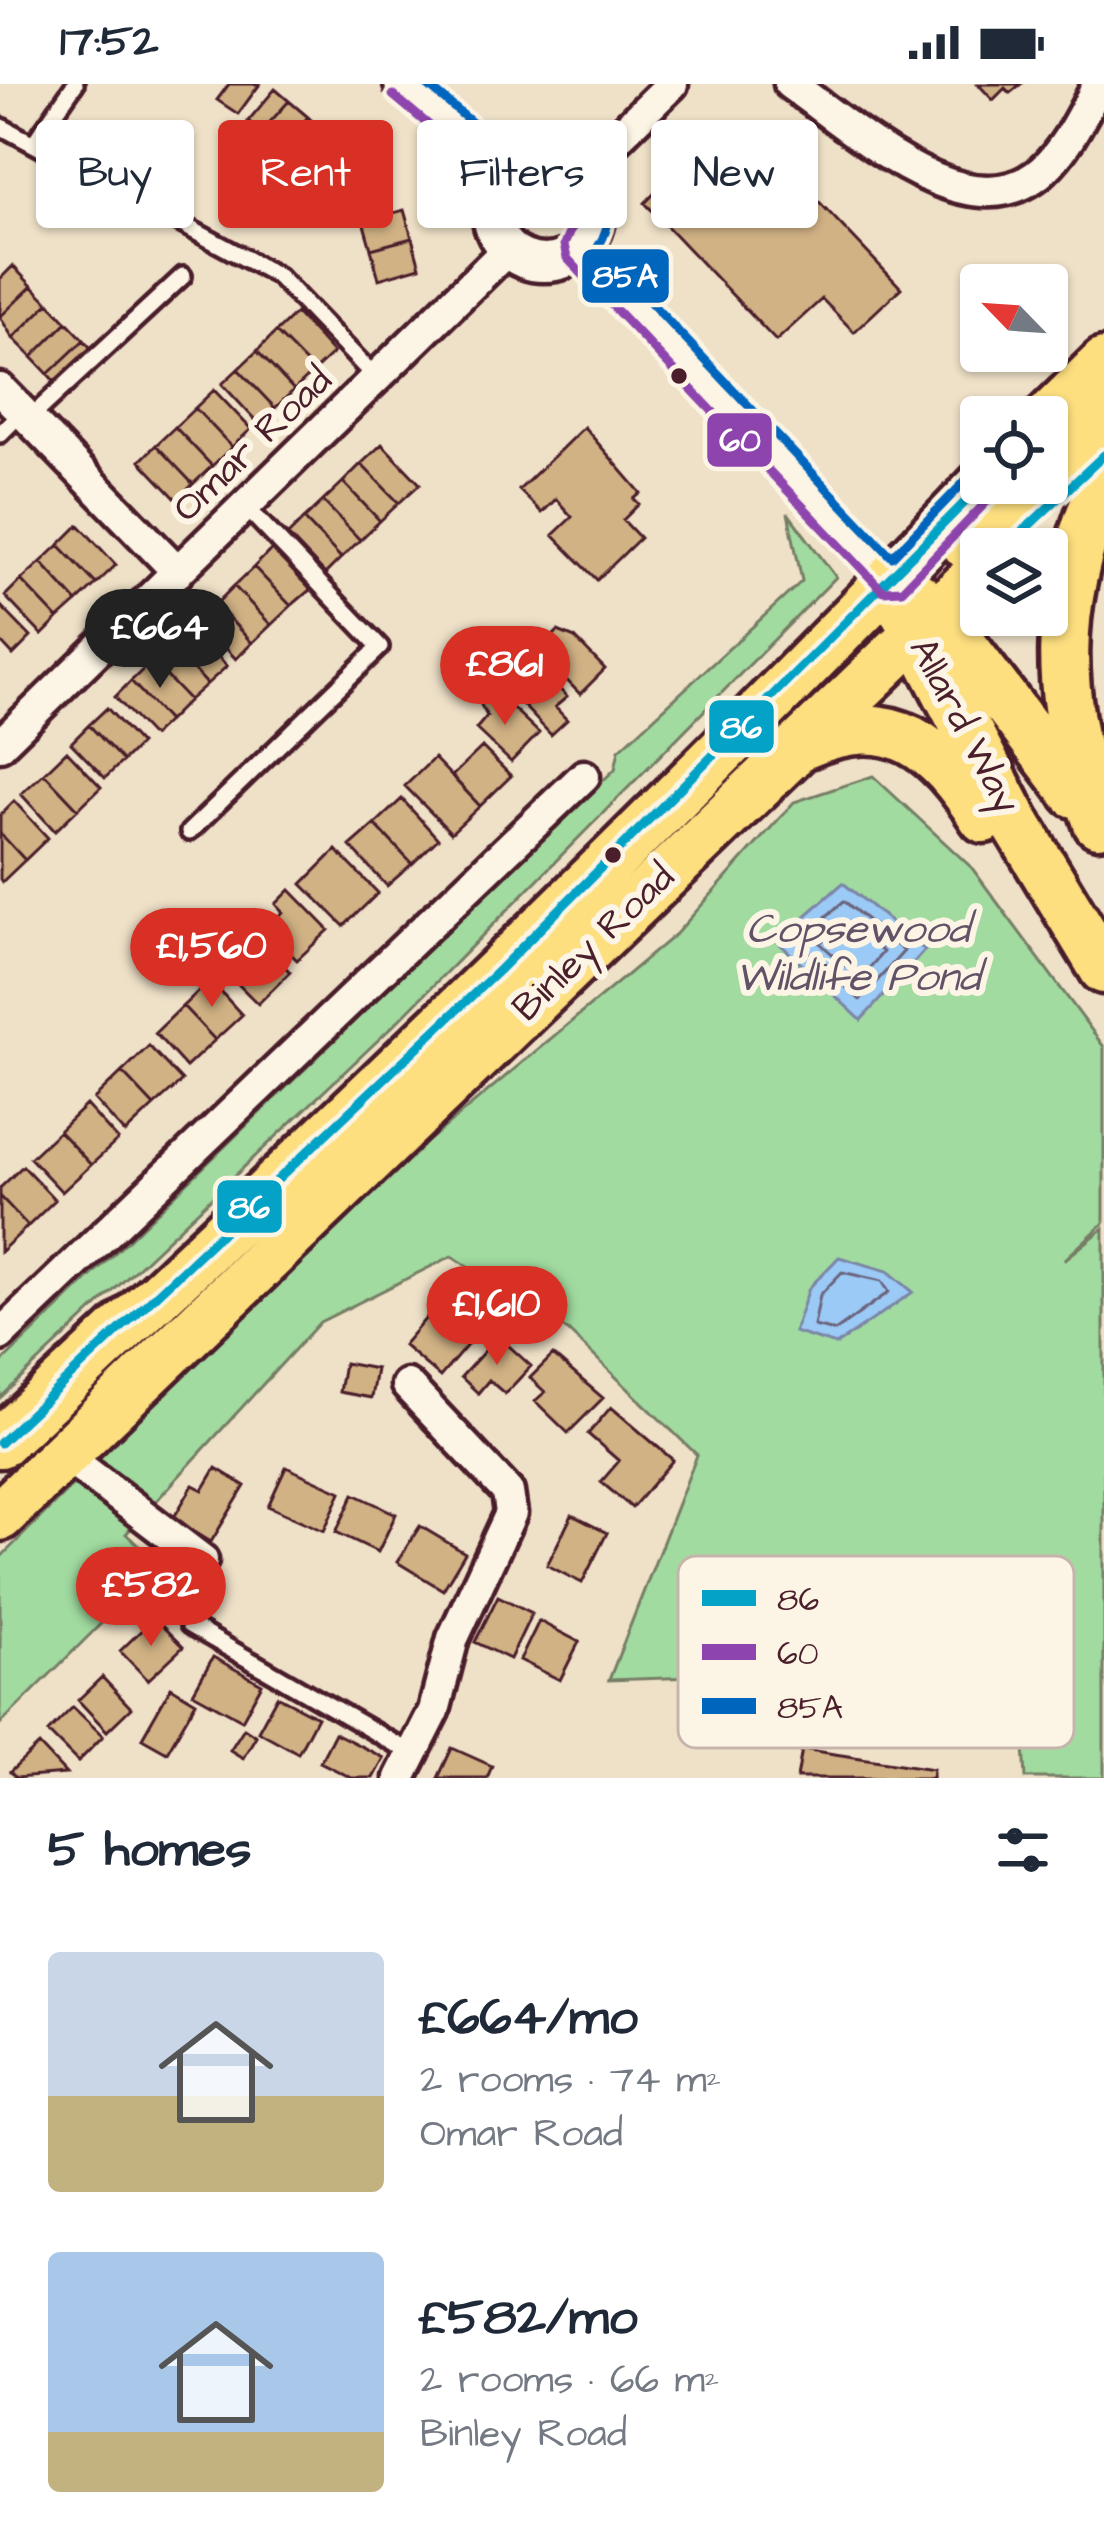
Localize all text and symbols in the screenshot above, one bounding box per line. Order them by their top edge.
text: 17:52 [60,11,159,73]
chip: Buy [36,120,194,228]
chip: Rent [218,120,393,228]
chip: Filters [417,120,627,228]
chip: New [651,120,818,228]
line badge: 85A [580,247,671,305]
text: 85A [592,254,659,300]
north arrow [960,264,1068,372]
map controls [960,264,1068,636]
street label: Omar Road [161,355,345,535]
unlabelled marker [668,365,690,387]
button: locate [960,396,1068,504]
line badge: 60 [705,411,774,469]
text: 60 [719,418,761,464]
button: layers [960,528,1068,636]
pin: £664 [89,589,231,691]
text: £664 [112,601,208,655]
pin: £861 [434,626,576,728]
street label: Allard Way [894,628,1033,824]
text: £861 [467,638,543,692]
line badge: 86 [707,698,776,755]
text: 86 [720,705,762,751]
unlabelled marker [602,844,624,866]
street label: Binley Road [501,852,688,1035]
water label: Copsewood Wildlife Pond [736,901,988,1007]
pin: £1,560 [114,908,310,1010]
text: £1,560 [157,920,267,974]
line badge: 86 [215,1178,284,1235]
text: 86 [228,1185,270,1231]
pin: £1,610 [399,1266,595,1368]
text: £1,610 [454,1278,541,1332]
pin: £582 [80,1547,222,1649]
legend [678,1556,1074,1748]
text: £582 [103,1559,199,1613]
text: 86 [777,1577,819,1623]
text: 60 [777,1631,819,1677]
text: 85A [777,1685,843,1731]
text: 5 homes [48,1815,251,1886]
icon: filters [990,1817,1056,1883]
text: £664/mo [420,1983,638,2054]
icon: home [144,2000,288,2144]
text: 2 rooms · 74 m² [420,2054,721,2108]
text: Omar Road [420,2108,623,2162]
text: £582/mo [420,2283,637,2354]
icon: home [144,2300,288,2444]
text: 2 rooms · 66 m² [420,2354,719,2408]
text: Binley Road [420,2408,627,2462]

